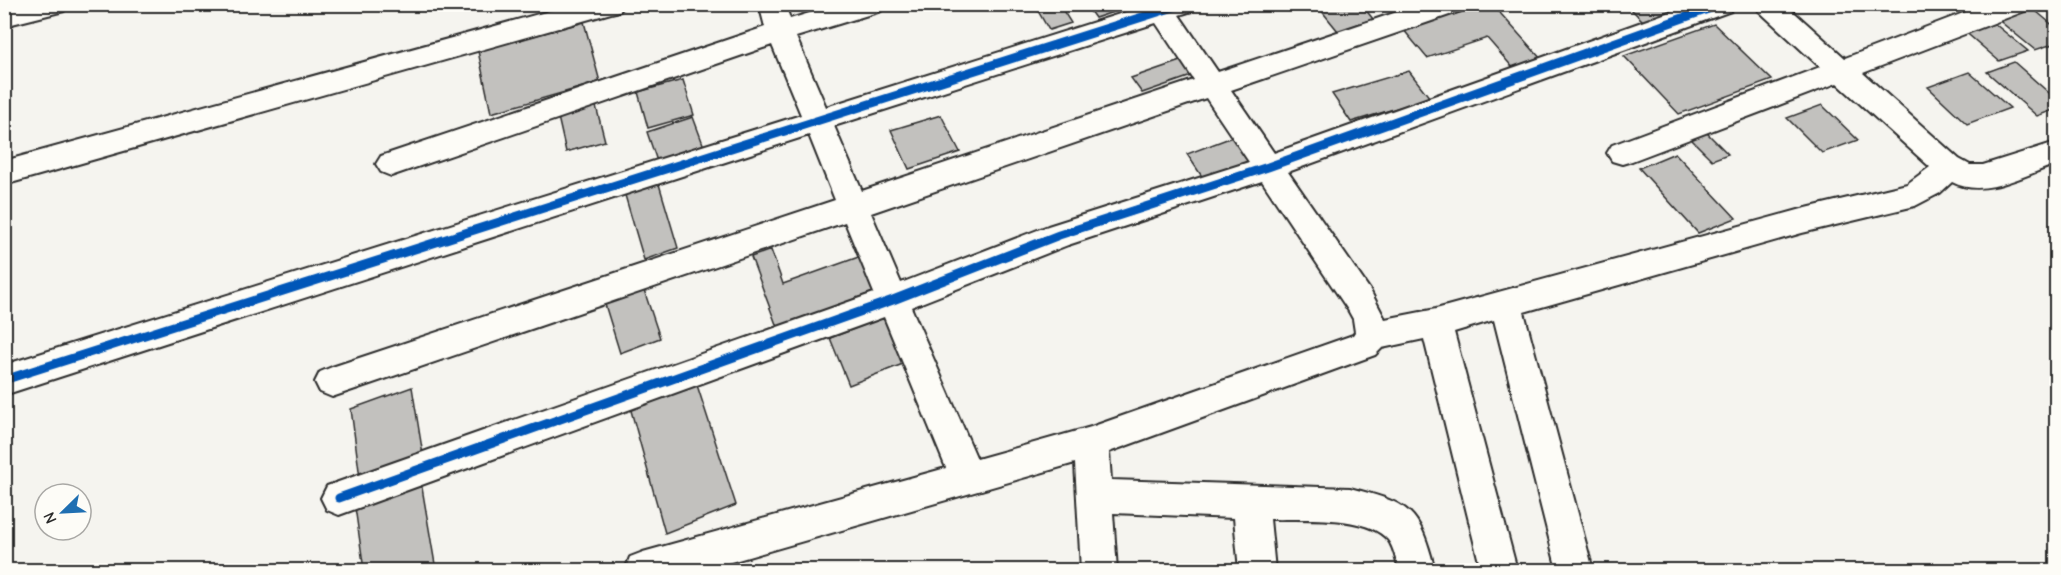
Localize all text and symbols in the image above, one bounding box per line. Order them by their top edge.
north arrow [33,482,93,542]
text: N [40,509,61,526]

